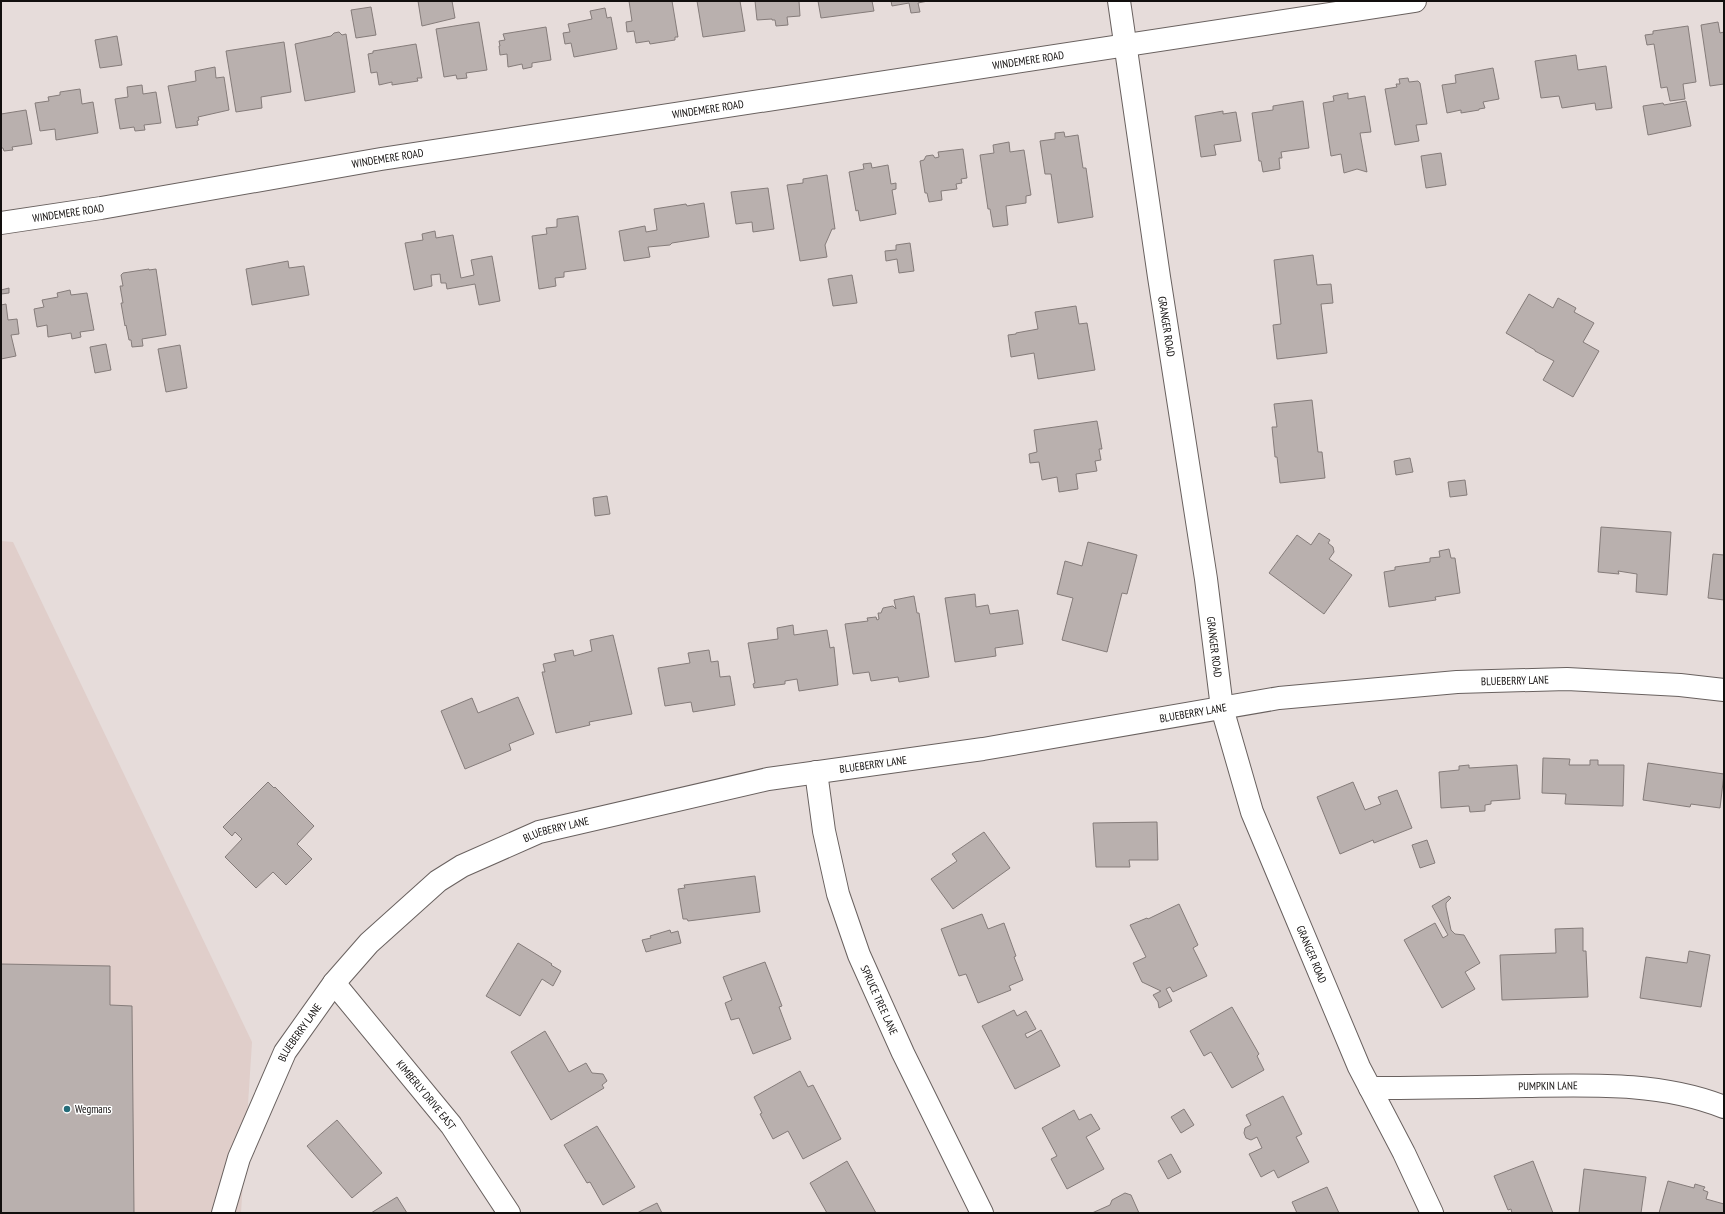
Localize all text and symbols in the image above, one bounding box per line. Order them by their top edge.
street label: WINDEMERE ROAD [991,48,1065,72]
street label: WINDEMERE ROAD [671,97,745,121]
street label: WINDEMERE ROAD [351,146,425,171]
street label: WINDEMERE ROAD [31,201,105,225]
street label: GRANGER ROAD [1155,295,1178,358]
street label: GRANGER ROAD [1204,616,1225,678]
street label: BLUEBERRY LANE [1481,672,1549,688]
street label: BLUEBERRY LANE [1158,700,1228,725]
street label: BLUEBERRY LANE [839,753,908,776]
street label: BLUEBERRY LANE [521,814,591,845]
street label: GRANGER ROAD [1293,923,1330,985]
street label: SPRUCE TREE LANE [857,963,901,1037]
street label: BLUEBERRY LANE [275,1000,325,1064]
street label: KIMBERLY DRIVE EAST [393,1057,459,1132]
street label: PUMPKIN LANE [1518,1078,1578,1093]
place label: Wegmans [75,1102,112,1116]
marker: Wegmans [62,1104,72,1114]

